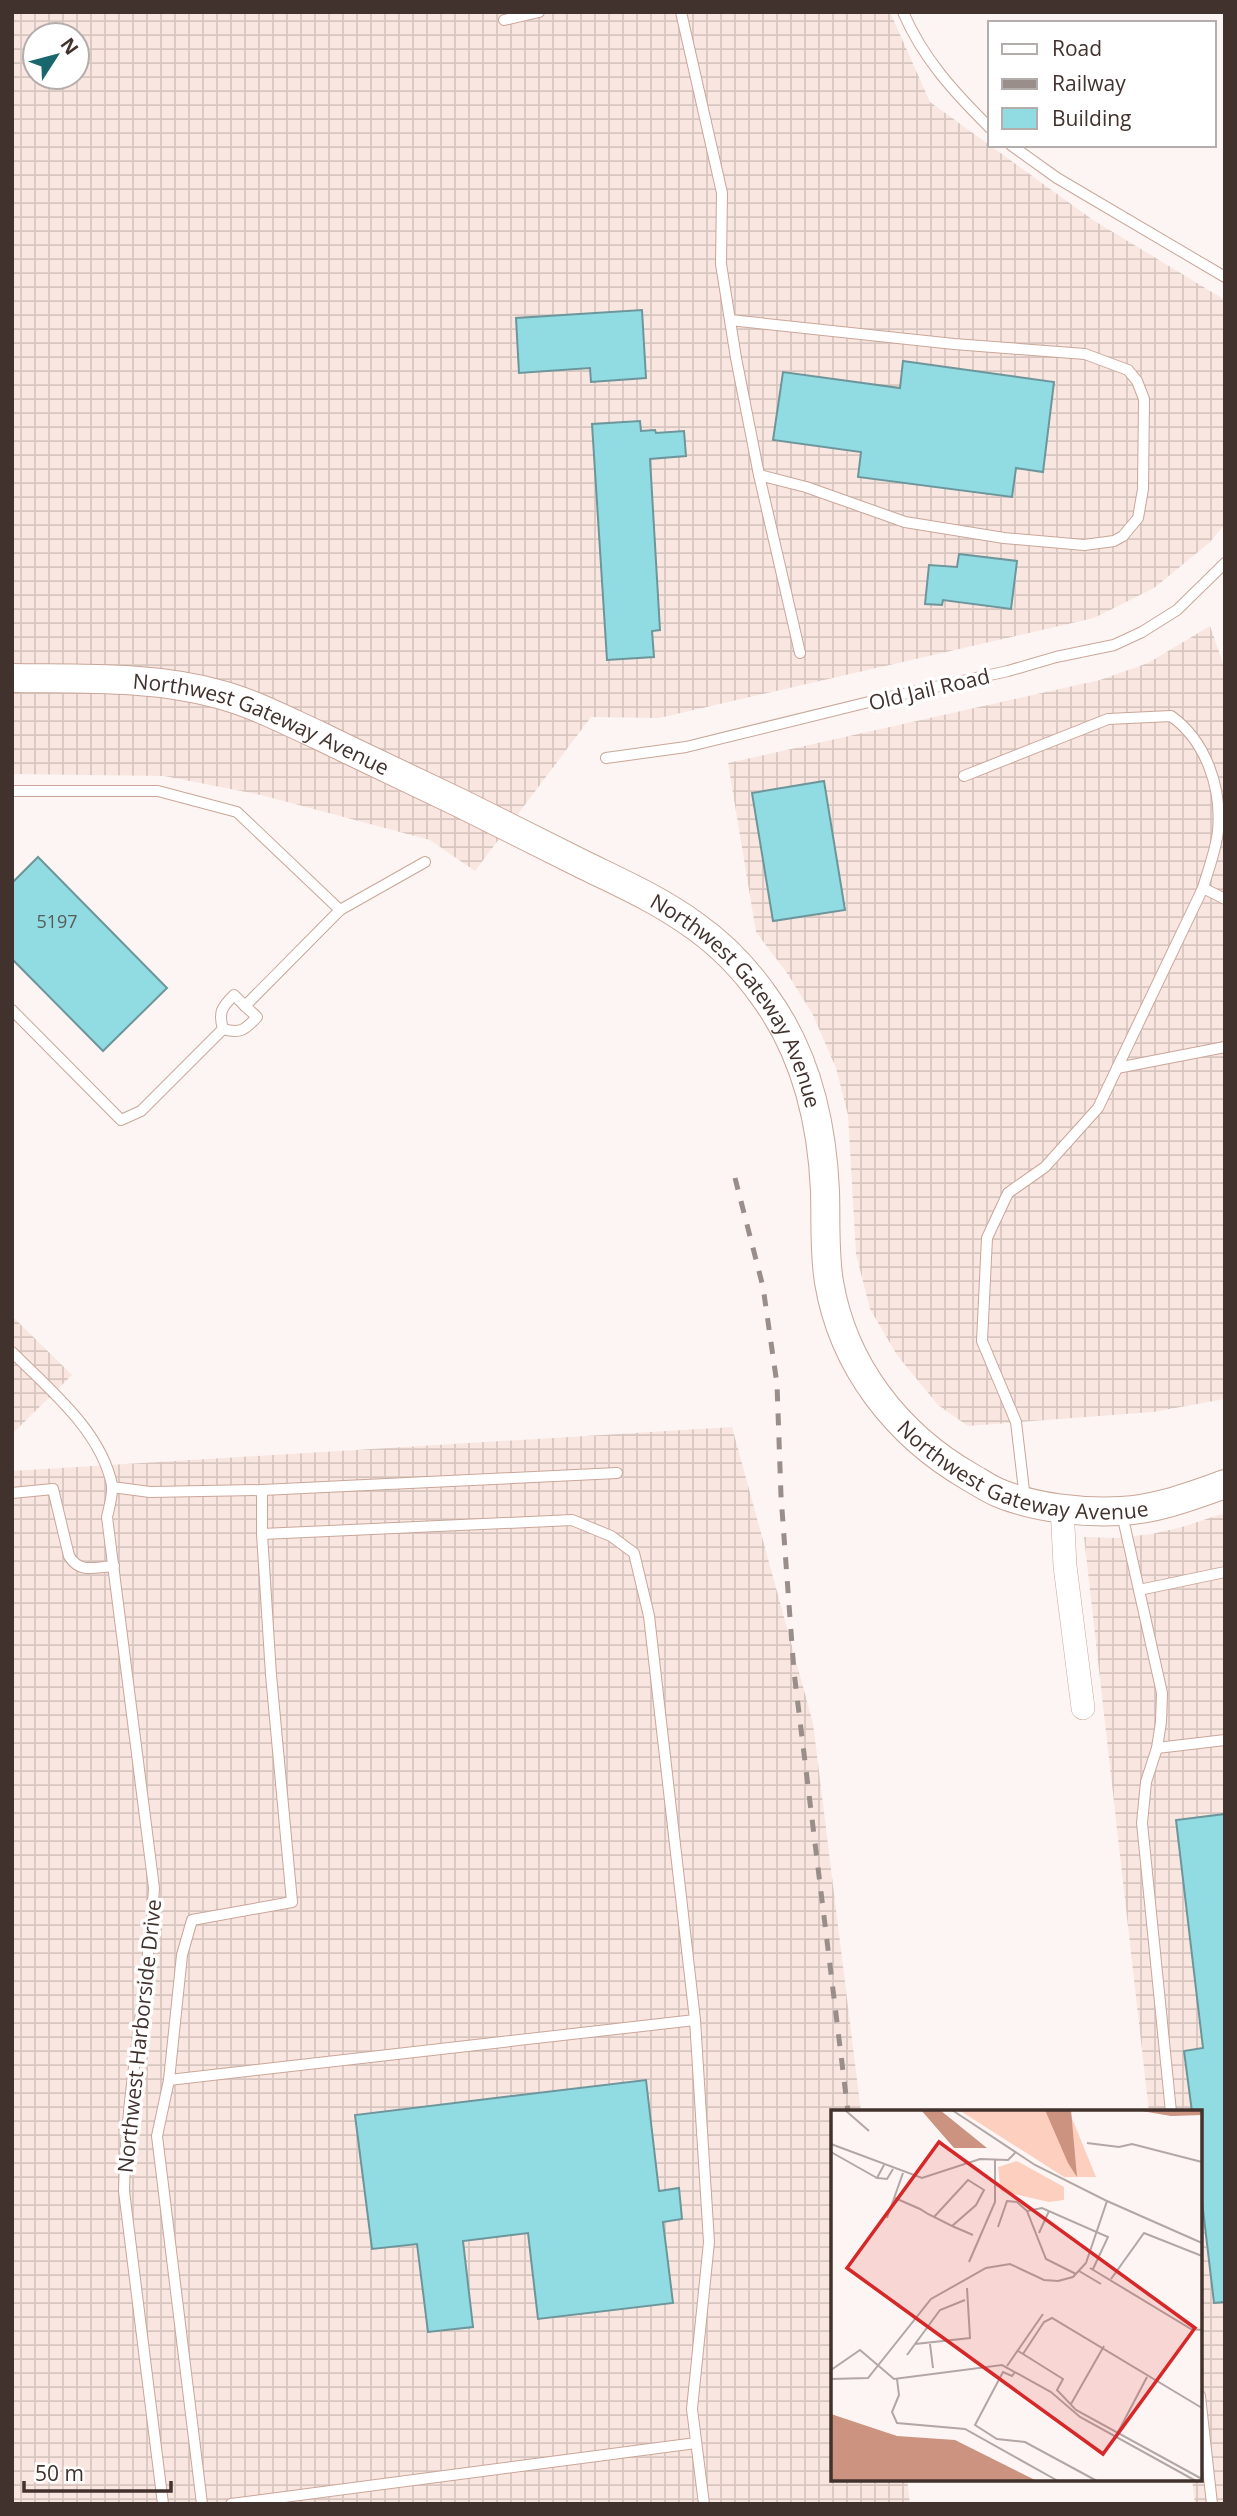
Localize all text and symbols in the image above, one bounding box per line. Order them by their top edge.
north arrow [21,21,91,91]
legend [988,21,1216,147]
text: N [55,32,85,60]
text: Road [1052,34,1102,62]
text: Railway [1052,69,1126,97]
text: Building [1052,104,1131,132]
street label: Old Jail Road [866,661,992,717]
street label: Northwest Gateway Avenue [132,667,394,781]
street label: Northwest Gateway Avenue [646,887,828,1111]
house number: 5197 [36,909,78,933]
street label: Northwest Gateway Avenue [891,1414,1150,1525]
street label: Northwest Harborside Drive [111,1898,167,2174]
inset map [831,2110,1202,2481]
scale bar [24,2450,172,2494]
text: 50 m [35,2459,84,2487]

